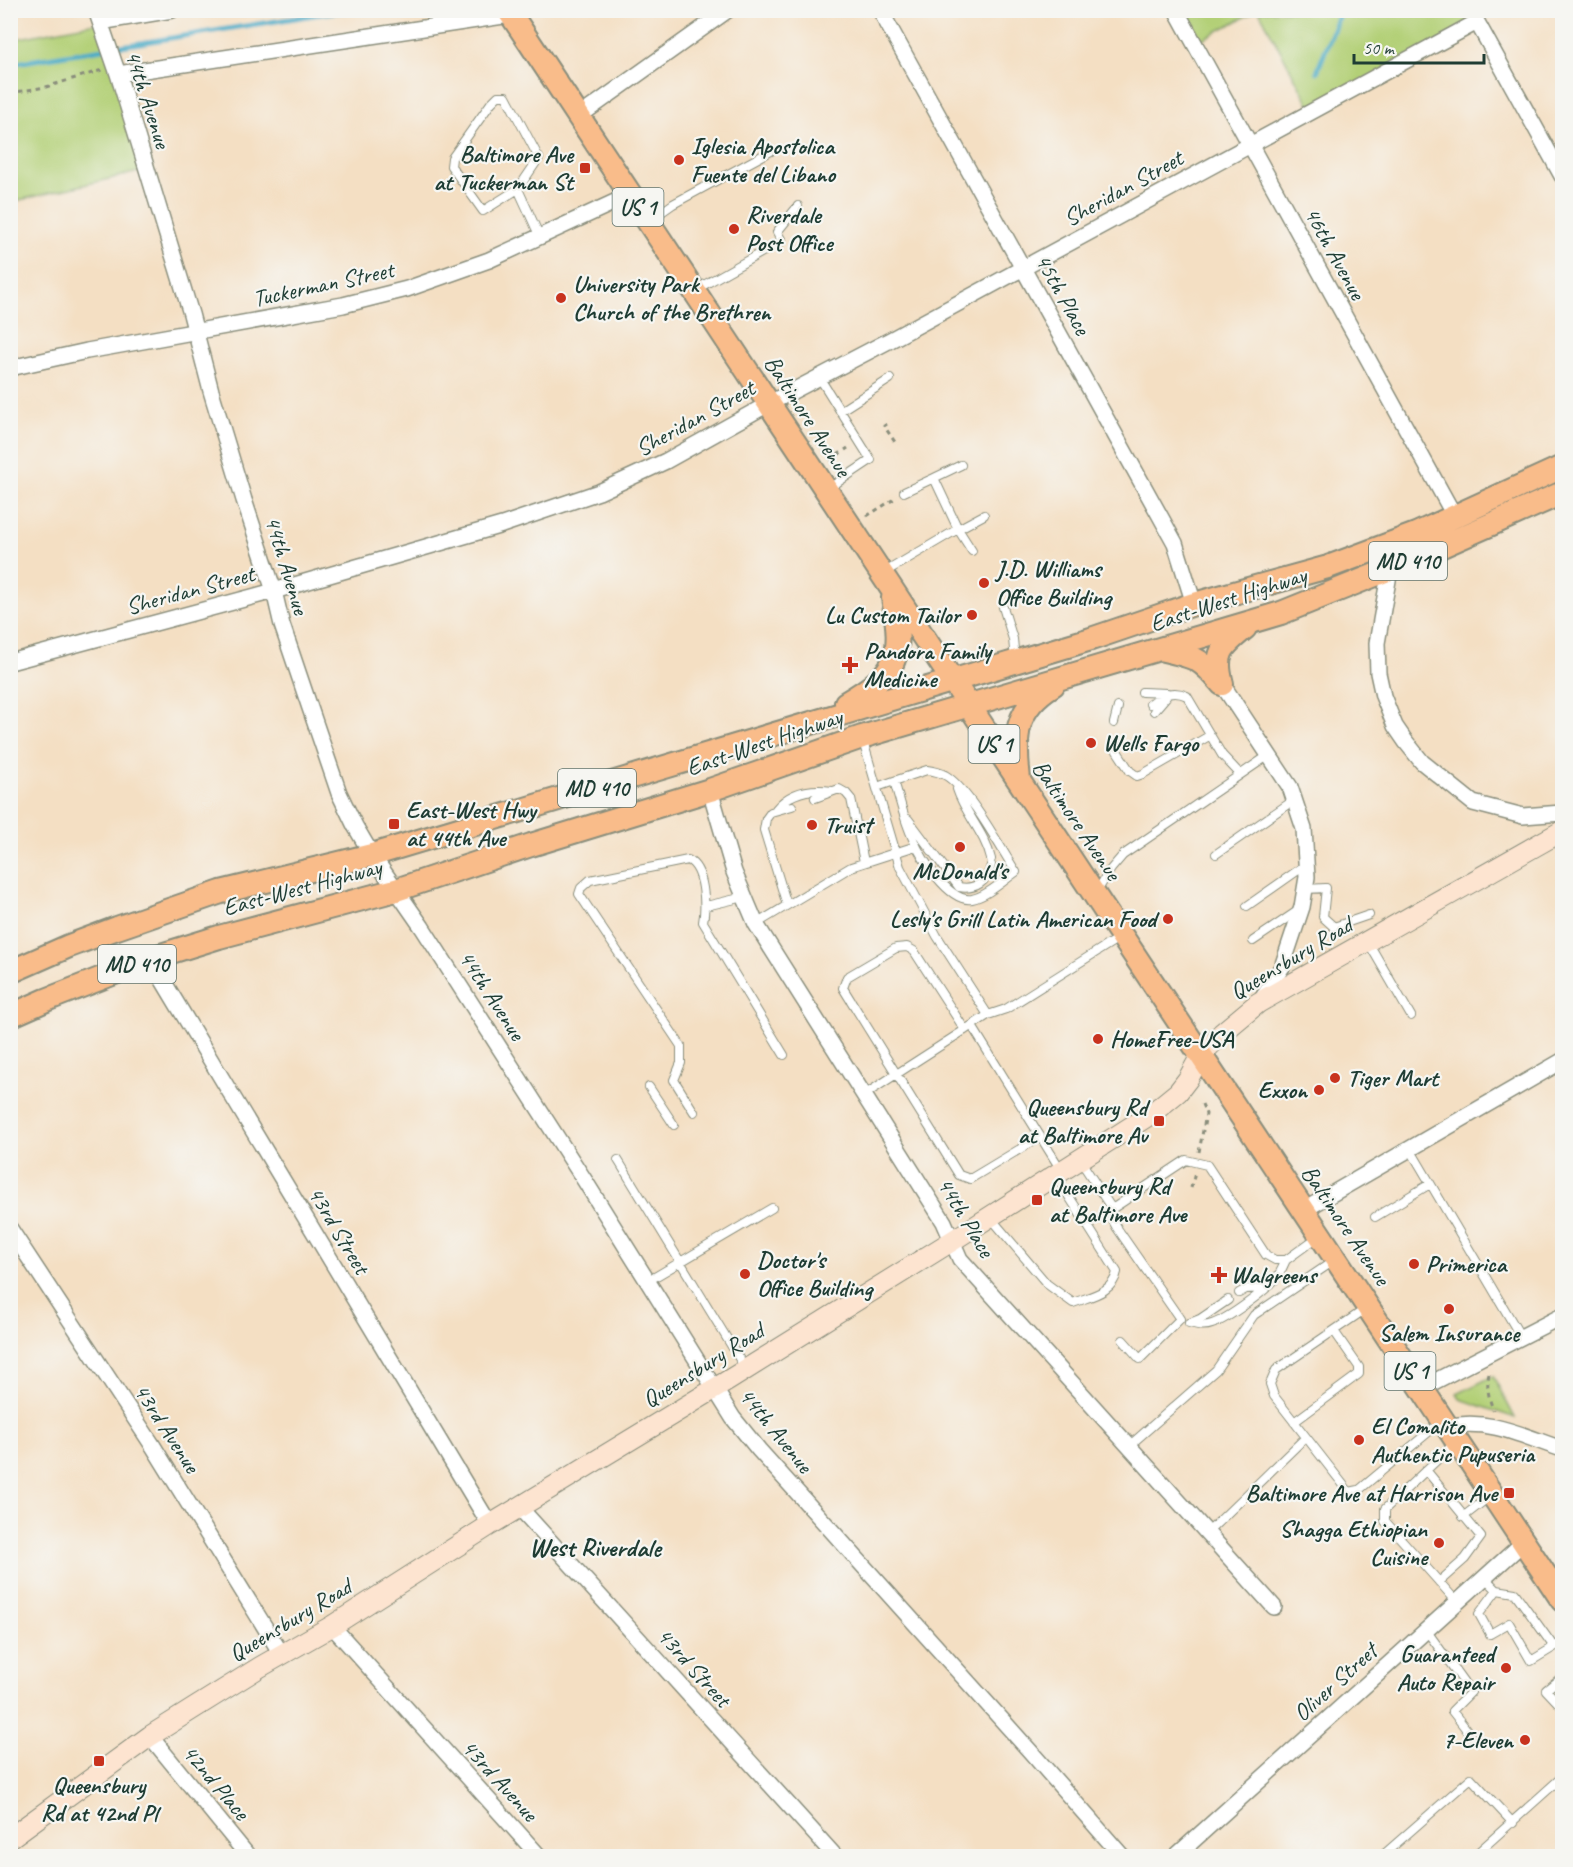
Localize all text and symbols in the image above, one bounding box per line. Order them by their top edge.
scale bar [1354,27,1484,65]
text: 50 m [1363,37,1396,59]
street label: 44th Avenue [118,46,179,154]
place label: Iglesia Apostolica Fuente del Libano [691,131,837,189]
place label: Baltimore Ave at Tuckerman St [434,139,576,197]
street label: Sheridan Street [1058,142,1190,233]
marker: Iglesia Apostolica Fuente del Libano [672,153,686,167]
marker: Baltimore Ave at Tuckerman St [578,161,592,175]
road number: US 1 [612,188,664,226]
place label: Riverdale Post Office [746,200,834,258]
street label: 46th Avenue [1297,201,1374,307]
marker: Riverdale Post Office [727,222,741,236]
street label: 45th Place [1028,248,1099,342]
street label: Tuckerman Street [250,254,398,314]
place label: University Park Church of the Brethren [573,269,773,327]
marker: University Park Church of the Brethren [554,291,568,305]
street label: Baltimore Avenue [758,350,860,484]
street label: Sheridan Street [630,372,762,463]
street label: 44th Avenue [258,512,317,620]
road number: MD 410 [1369,542,1447,580]
place label: J.D. Williams Office Building [994,554,1113,612]
street label: Sheridan Street [122,558,260,622]
street label: East-West Highway [1146,559,1312,638]
marker: J.D. Williams Office Building [977,576,991,590]
place label: Lu Custom Tailor [825,600,962,630]
marker: Lu Custom Tailor [965,608,979,622]
place label: Pandora Family Medicine [864,636,994,694]
marker: Pandora Family Medicine [841,656,859,674]
street label: East-West Highway [682,701,847,783]
road number: US 1 [968,725,1020,763]
place label: Wells Fargo [1103,728,1200,758]
marker: Wells Fargo [1084,736,1098,750]
street label: Baltimore Avenue [1026,754,1129,888]
road number: MD 410 [558,769,636,807]
place label: East-West Hwy at 44th Ave [406,795,539,853]
place label: Truist [824,810,876,840]
marker: East-West Hwy at 44th Ave [387,817,401,831]
marker: Truist [805,818,819,832]
marker: McDonald's [953,840,967,854]
street label: East-West Highway [220,851,386,923]
place label: McDonald's [913,856,1010,886]
place label: Lesly's Grill Latin American Food [890,904,1160,934]
street label: Queensbury Road [1224,908,1361,1006]
marker: Lesly's Grill Latin American Food [1161,912,1175,926]
street label: 44th Avenue [452,944,533,1048]
road number: MD 410 [98,945,176,983]
place label: HomeFree-USA [1110,1024,1235,1054]
marker: HomeFree-USA [1091,1032,1105,1046]
place label: Tiger Mart [1347,1063,1441,1093]
marker: Tiger Mart [1328,1071,1342,1085]
place label: Exxon [1258,1075,1309,1105]
marker: Exxon [1312,1083,1326,1097]
place label: Queensbury Rd at Baltimore Av [1018,1092,1151,1150]
marker: Queensbury Rd at Baltimore Av [1152,1114,1166,1128]
street label: Baltimore Avenue [1295,1159,1398,1293]
street label: 44th Place [930,1171,1003,1264]
place label: Queensbury Rd at Baltimore Ave [1049,1171,1188,1229]
street label: 43rd Street [301,1181,378,1281]
marker: Queensbury Rd at Baltimore Ave [1030,1193,1044,1207]
place label: Doctor's Office Building [757,1245,874,1303]
place label: Primerica [1426,1249,1508,1279]
marker: Primerica [1407,1257,1421,1271]
place label: Walgreens [1231,1260,1319,1290]
marker: Doctor's Office Building [738,1267,752,1281]
marker: Walgreens [1212,1268,1226,1282]
marker: Salem Insurance [1442,1302,1456,1316]
street label: Queensbury Road [637,1314,772,1414]
place label: Salem Insurance [1379,1318,1521,1348]
road number: US 1 [1384,1352,1436,1390]
street label: 43rd Avenue [127,1378,208,1480]
street label: 44th Avenue [732,1381,821,1481]
place label: El Comalito Authentic Pupuseria [1371,1411,1536,1469]
marker: El Comalito Authentic Pupuseria [1352,1433,1366,1447]
place label: Baltimore Ave at Harrison Ave [1246,1478,1499,1508]
marker: Baltimore Ave at Harrison Ave [1502,1486,1516,1500]
place label: Shagga Ethiopian Cuisine [1279,1514,1429,1572]
district label: West Riverdale [529,1531,663,1564]
marker: Shagga Ethiopian Cuisine [1432,1536,1446,1550]
street label: Queensbury Road [223,1570,360,1668]
street label: 43rd Street [650,1621,739,1715]
street label: Oliver Street [1287,1634,1386,1728]
place label: Guaranteed Auto Repair [1397,1639,1498,1697]
marker: Guaranteed Auto Repair [1499,1661,1513,1675]
place label: 7-Eleven [1442,1725,1515,1755]
street label: 43rd Avenue [455,1733,546,1829]
marker: 7-Eleven [1518,1733,1532,1747]
street label: 42nd Place [176,1738,258,1828]
marker: Queensbury Rd at 42nd Pl [92,1754,106,1768]
place label: Queensbury Rd at 42nd Pl [41,1770,162,1828]

